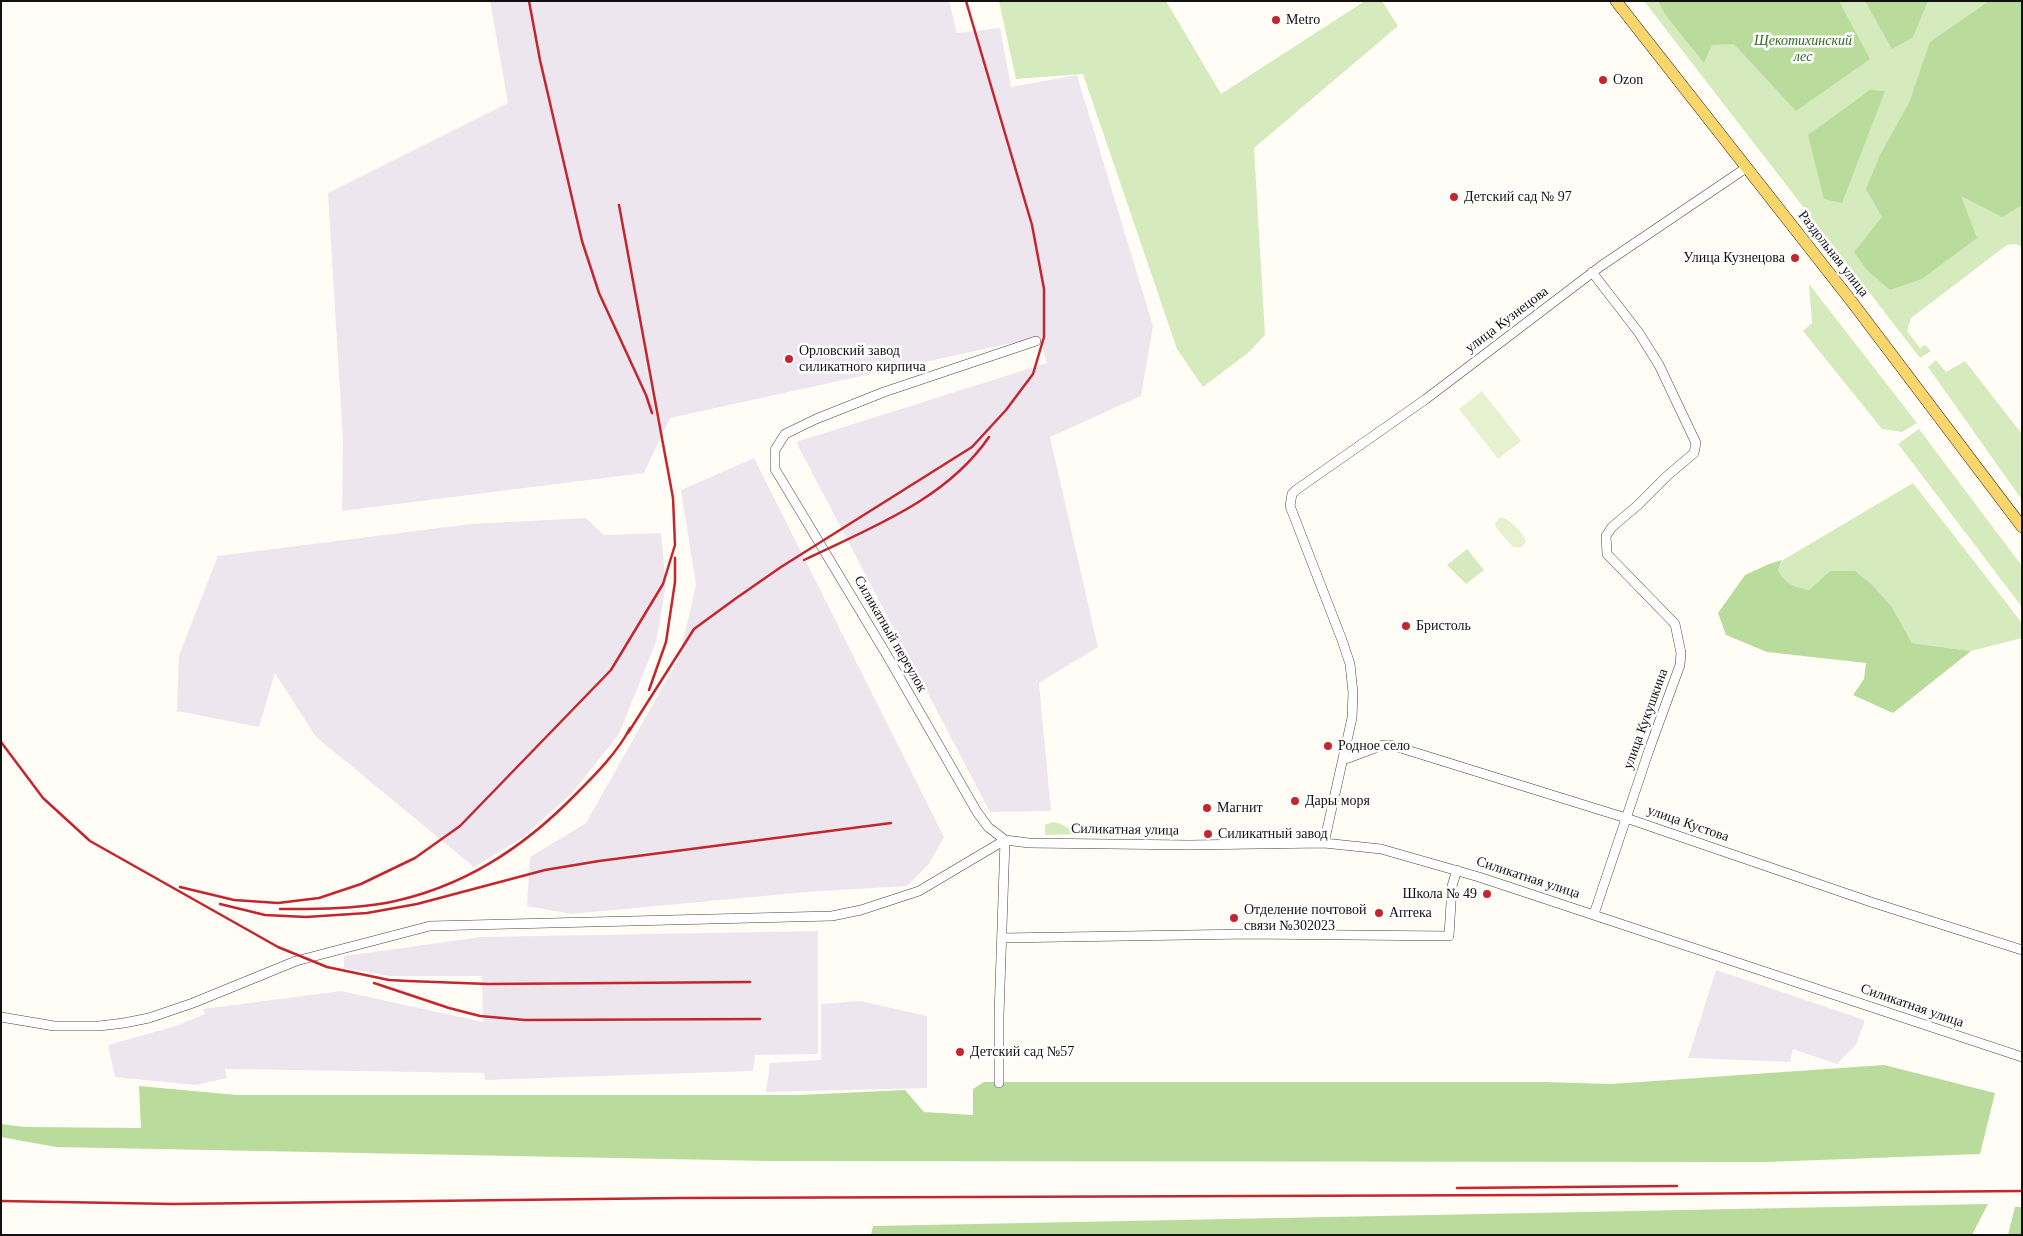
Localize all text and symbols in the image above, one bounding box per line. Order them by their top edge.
place label: Metro [1286,12,1320,28]
marker: Metro [1270,14,1282,26]
park label: Щекотихинский лес [1754,33,1852,65]
place label: Ozon [1613,72,1643,88]
marker: Ozon [1597,74,1609,86]
place label: Детский сад № 97 [1464,189,1572,205]
marker: Детский сад № 97 [1448,191,1460,203]
street label: Раздольная улица [1794,208,1872,300]
place label: Улица Кузнецова [1683,250,1785,266]
marker: Улица Кузнецова [1789,252,1801,264]
street label: улица Кузнецова [1462,283,1552,357]
place label: Орловский завод силикатного кирпича [799,343,926,376]
marker: Орловский завод силикатного кирпича [783,353,795,365]
street label: Силикатный переулок [850,573,930,695]
place label: Бристоль [1416,618,1471,634]
marker: Бристоль [1400,620,1412,632]
street label: улица Кукушкина [1620,666,1672,772]
place label: Родное село [1338,738,1410,754]
marker: Родное село [1322,740,1334,752]
place label: Дары моря [1305,793,1370,809]
marker: Дары моря [1289,795,1301,807]
place label: Магнит [1217,800,1263,816]
marker: Магнит [1201,802,1213,814]
street label: улица Кустова [1645,802,1731,846]
street label: Силикатная улица [1071,821,1179,839]
place label: Силикатный завод [1218,826,1328,842]
marker: Силикатный завод [1202,828,1214,840]
street label: Силикатная улица [1474,853,1582,903]
place label: Школа № 49 [1402,886,1477,902]
marker: Школа № 49 [1481,888,1493,900]
place label: Отделение почтовой связи №302023 [1244,902,1366,934]
place label: Аптека [1389,905,1432,921]
marker: Аптека [1373,907,1385,919]
marker: Отделение почтовой связи №302023 [1228,912,1240,924]
street label: Силикатная улица [1858,980,1966,1032]
place label: Детский сад №57 [970,1044,1074,1060]
marker: Детский сад №57 [954,1046,966,1058]

